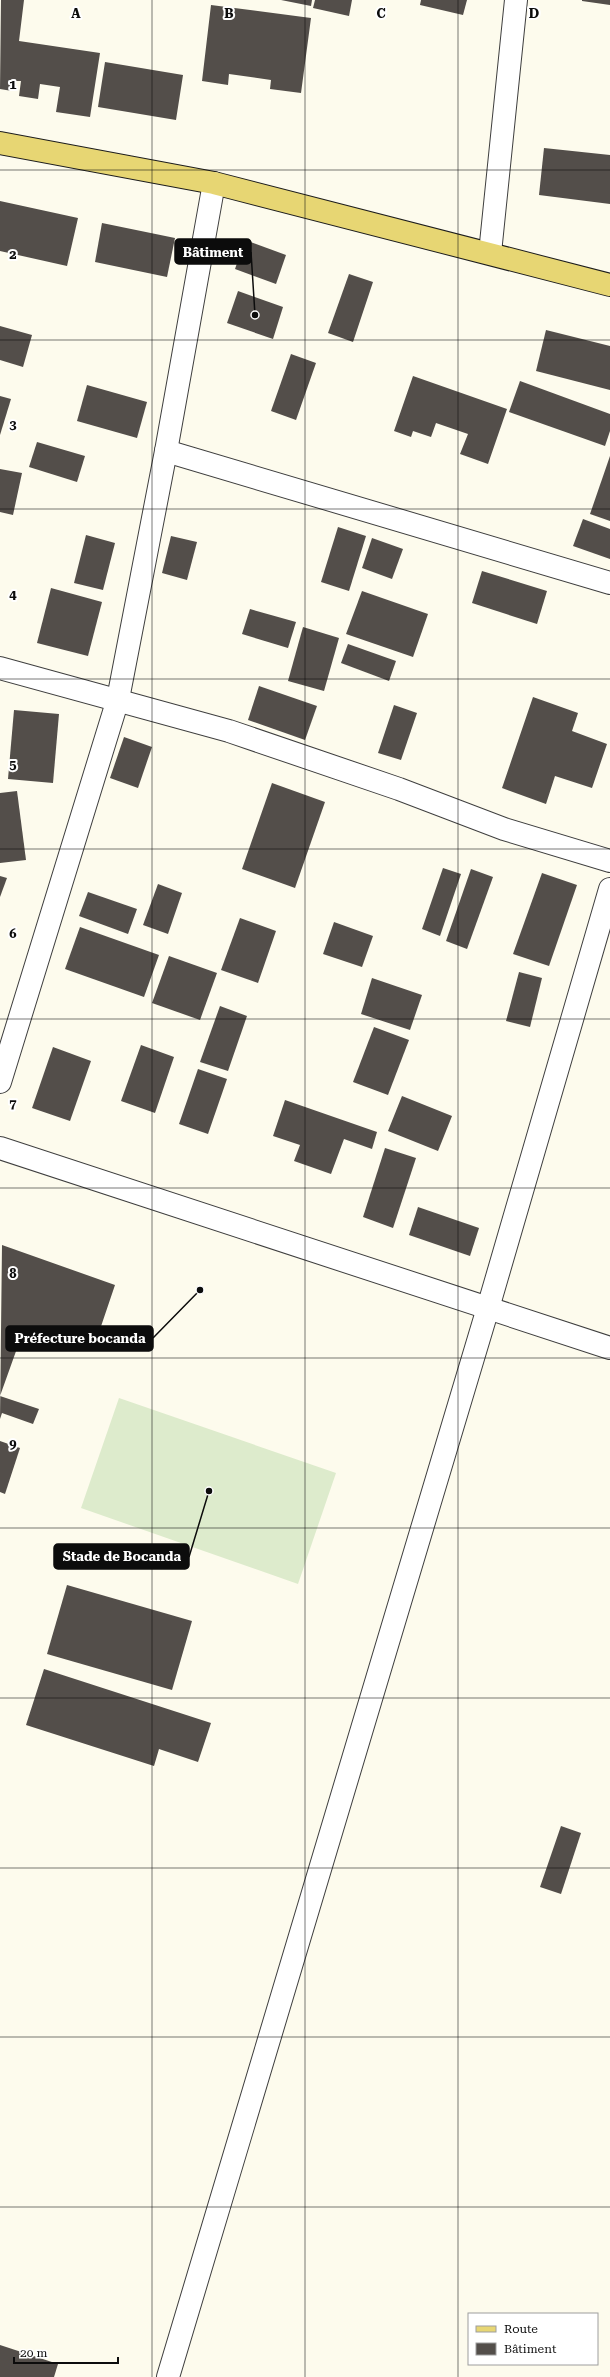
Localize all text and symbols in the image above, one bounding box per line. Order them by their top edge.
text: A [71,6,81,21]
text: B [224,6,234,21]
text: C [376,6,386,21]
text: D [529,6,539,21]
text: 1 [9,77,17,92]
callout: Bâtiment [175,239,251,264]
text: Bâtiment [183,245,244,260]
text: 2 [9,247,17,262]
text: 3 [9,417,17,432]
text: 4 [9,587,17,602]
text: 5 [9,757,17,772]
text: 6 [9,926,17,941]
text: 7 [9,1096,17,1111]
text: 8 [9,1266,17,1281]
callout: Préfecture bocanda [6,1326,153,1351]
text: Préfecture bocanda [14,1331,146,1346]
text: 9 [9,1436,17,1451]
callout: Stade de Bocanda [54,1544,189,1569]
text: Stade de Bocanda [63,1549,182,1564]
legend [468,2313,598,2365]
text: Route [504,2322,538,2336]
scale bar [14,2339,118,2365]
text: Bâtiment [504,2342,557,2356]
text: 20 m [20,2346,47,2360]

